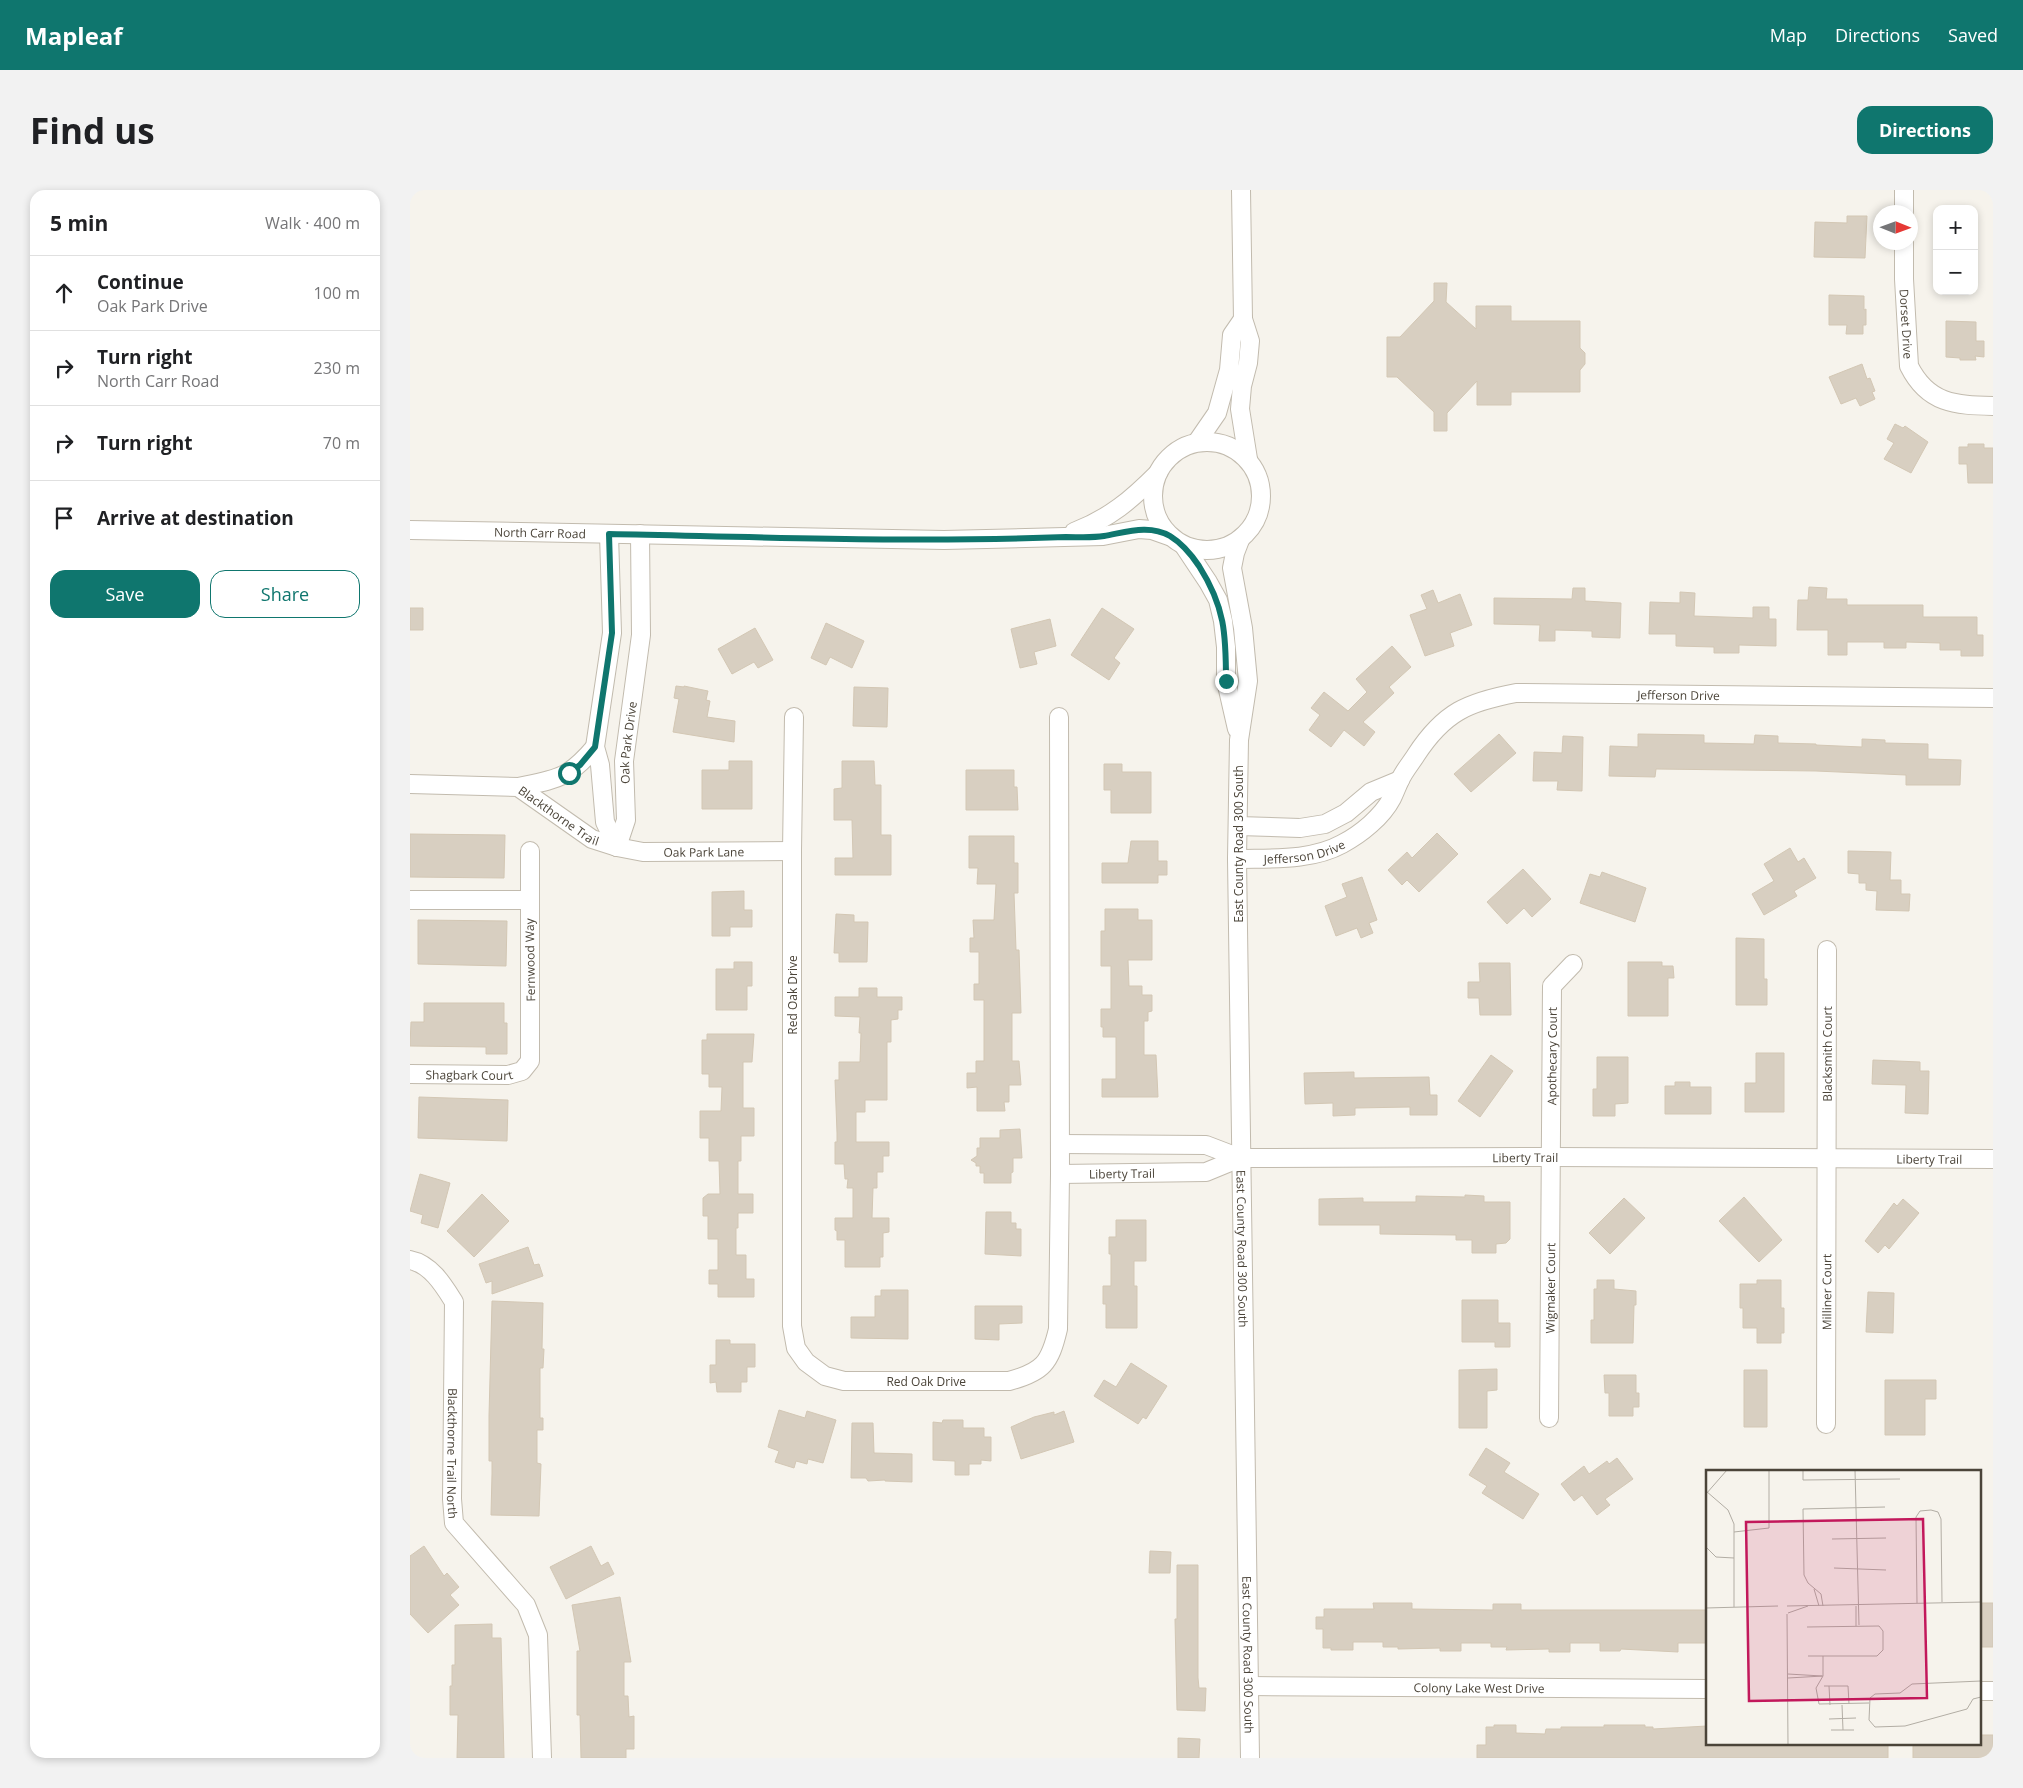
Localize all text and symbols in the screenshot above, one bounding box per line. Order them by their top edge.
text: Mapleaf [25,19,123,52]
text: Map [1770,23,1807,47]
text: Directions [1835,23,1920,47]
text: Saved [1948,23,1998,47]
button: Directions [1857,106,1993,154]
text: Find us [30,107,155,154]
north arrow [1873,205,1918,250]
map controls [1933,205,1978,295]
button: + [1933,205,1978,250]
text: 5 min [50,209,108,237]
text: Walk · 400 m [265,212,360,234]
button: − [1933,250,1978,295]
text: Continue [97,269,184,295]
icon: ahead [50,279,78,307]
text: 100 m [314,282,360,304]
street label: Dorset Drive [1896,288,1917,360]
text: Oak Park Drive [97,295,208,317]
text: Turn right [97,344,192,370]
icon: right [50,354,78,382]
text: 230 m [314,357,360,379]
text: North Carr Road [97,370,219,392]
icon: right [50,429,78,457]
text: Turn right [97,430,192,456]
text: 70 m [323,432,360,454]
icon: arrive [50,504,78,532]
text: Arrive at destination [97,505,294,531]
street label: North Carr Road [494,523,586,542]
button: Save [50,570,200,618]
button: Share [210,570,360,618]
route end [1215,670,1238,693]
street label: Jefferson Drive [1636,686,1720,704]
street label: Oak Park Drive [615,700,640,784]
route start [558,762,581,785]
street label: East County Road 300 South [1230,765,1247,923]
street label: Blackthorne Trail [515,782,601,849]
street label: Jefferson Drive [1263,835,1348,867]
street label: Oak Park Lane [663,843,744,860]
street label: Fernwood Way [521,917,539,1002]
street label: Red Oak Drive [784,955,801,1035]
street label: Blacksmith Court [1818,1006,1835,1102]
street label: Apothecary Court [1543,1007,1560,1105]
street label: Shagbark Court [425,1066,515,1084]
street label: Liberty Trail [1492,1148,1558,1166]
street label: Liberty Trail [1896,1150,1962,1167]
street label: Liberty Trail [1089,1164,1155,1182]
street label: East County Road 300 South [1233,1170,1252,1328]
street label: Wigmaker Court [1541,1243,1559,1333]
street label: Milliner Court [1818,1254,1835,1330]
street label: Red Oak Drive [886,1373,966,1390]
street label: Blackthorne Trail North [443,1388,462,1519]
inset map [1706,1470,1980,1746]
street label: East County Road 300 South [1239,1576,1258,1734]
street label: Colony Lake West Drive [1413,1679,1545,1696]

